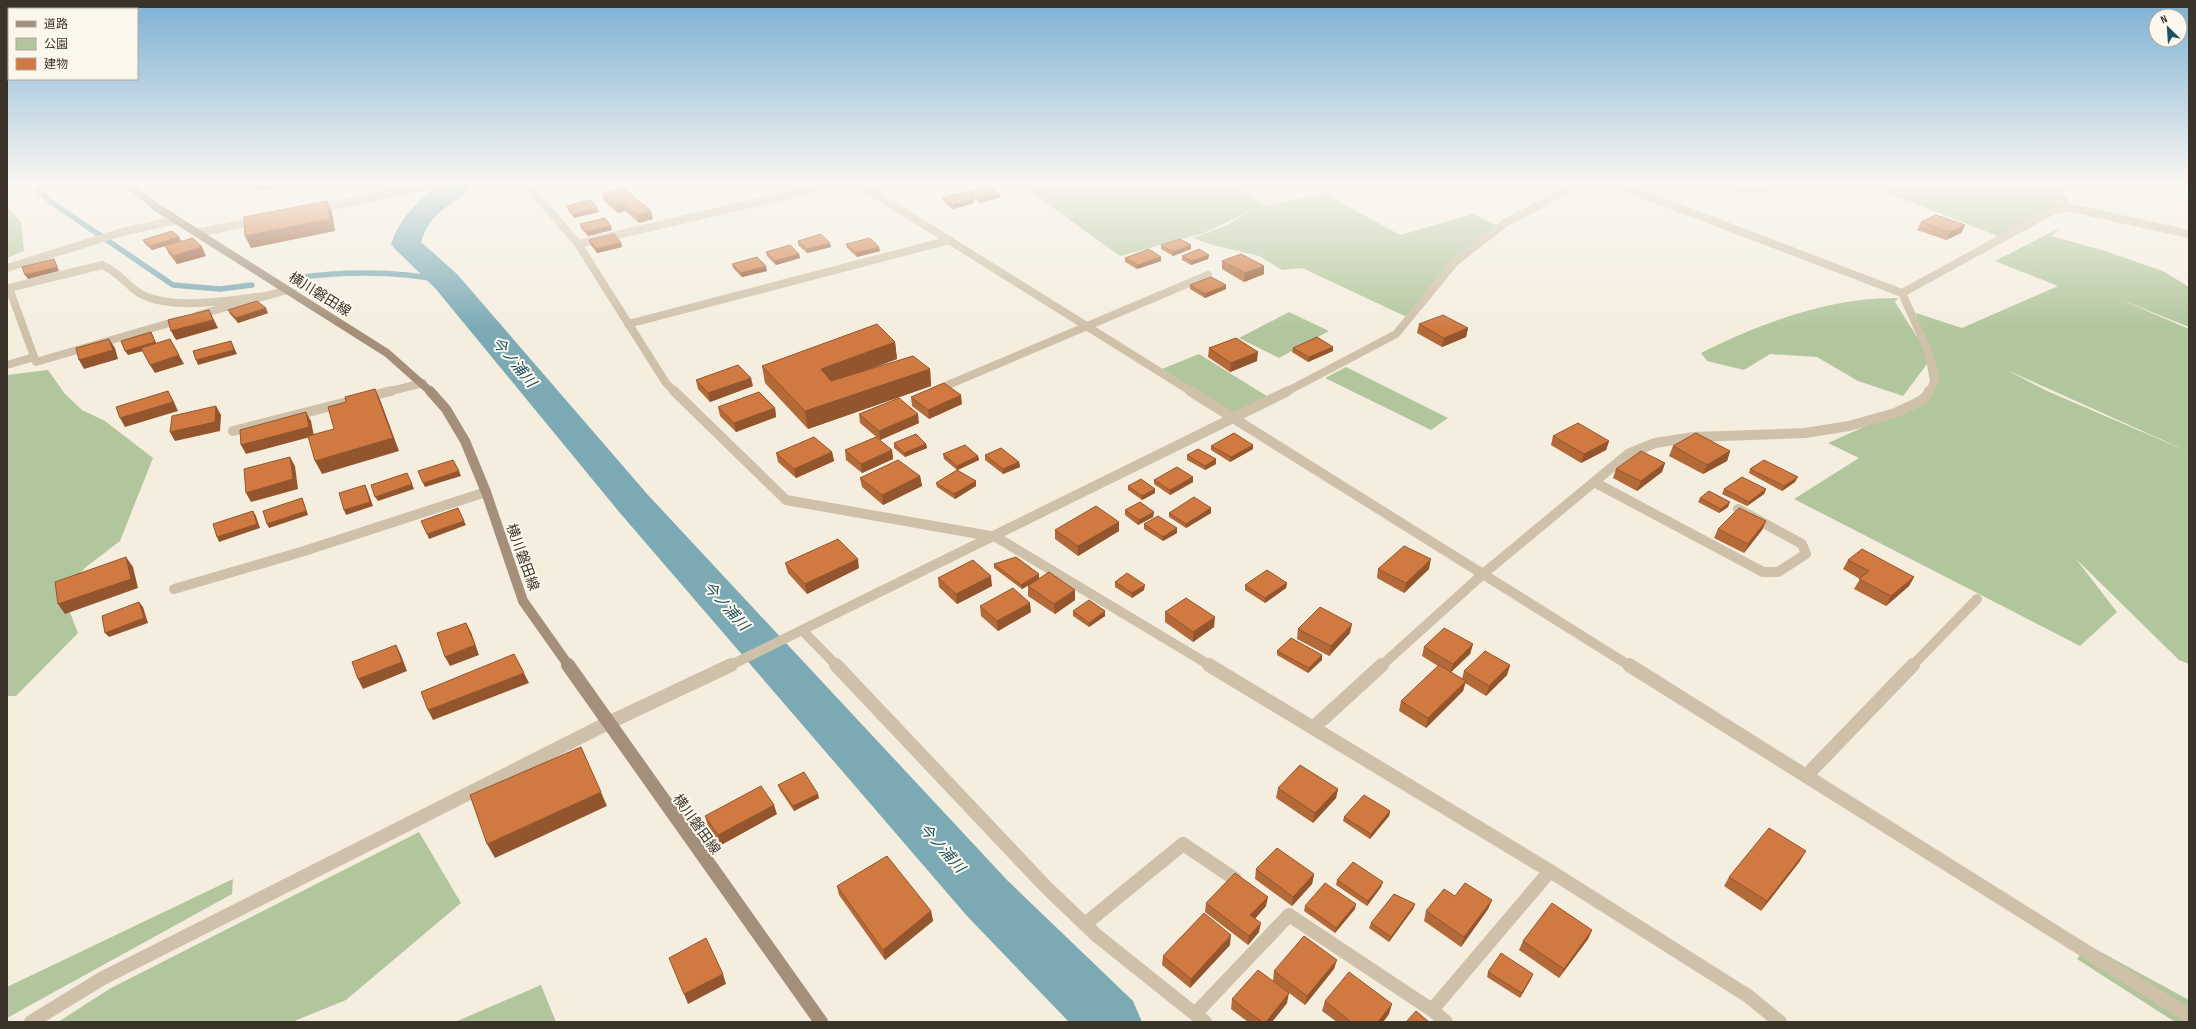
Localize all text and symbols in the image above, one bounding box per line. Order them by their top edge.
legend [8,8,138,80]
north arrow [2148,8,2188,48]
text: N [2159,12,2170,27]
text: 道路 [44,17,68,32]
text: 公園 [44,37,68,52]
text: 建物 [44,57,68,72]
street label: 横川磐田線 [286,269,354,320]
water label: 今ノ浦川 [487,333,541,393]
street label: 横川磐田線 [503,521,542,593]
water label: 今ノ浦川 [698,578,754,636]
street label: 横川磐田線 [669,791,724,858]
water label: 今ノ浦川 [914,820,970,878]

